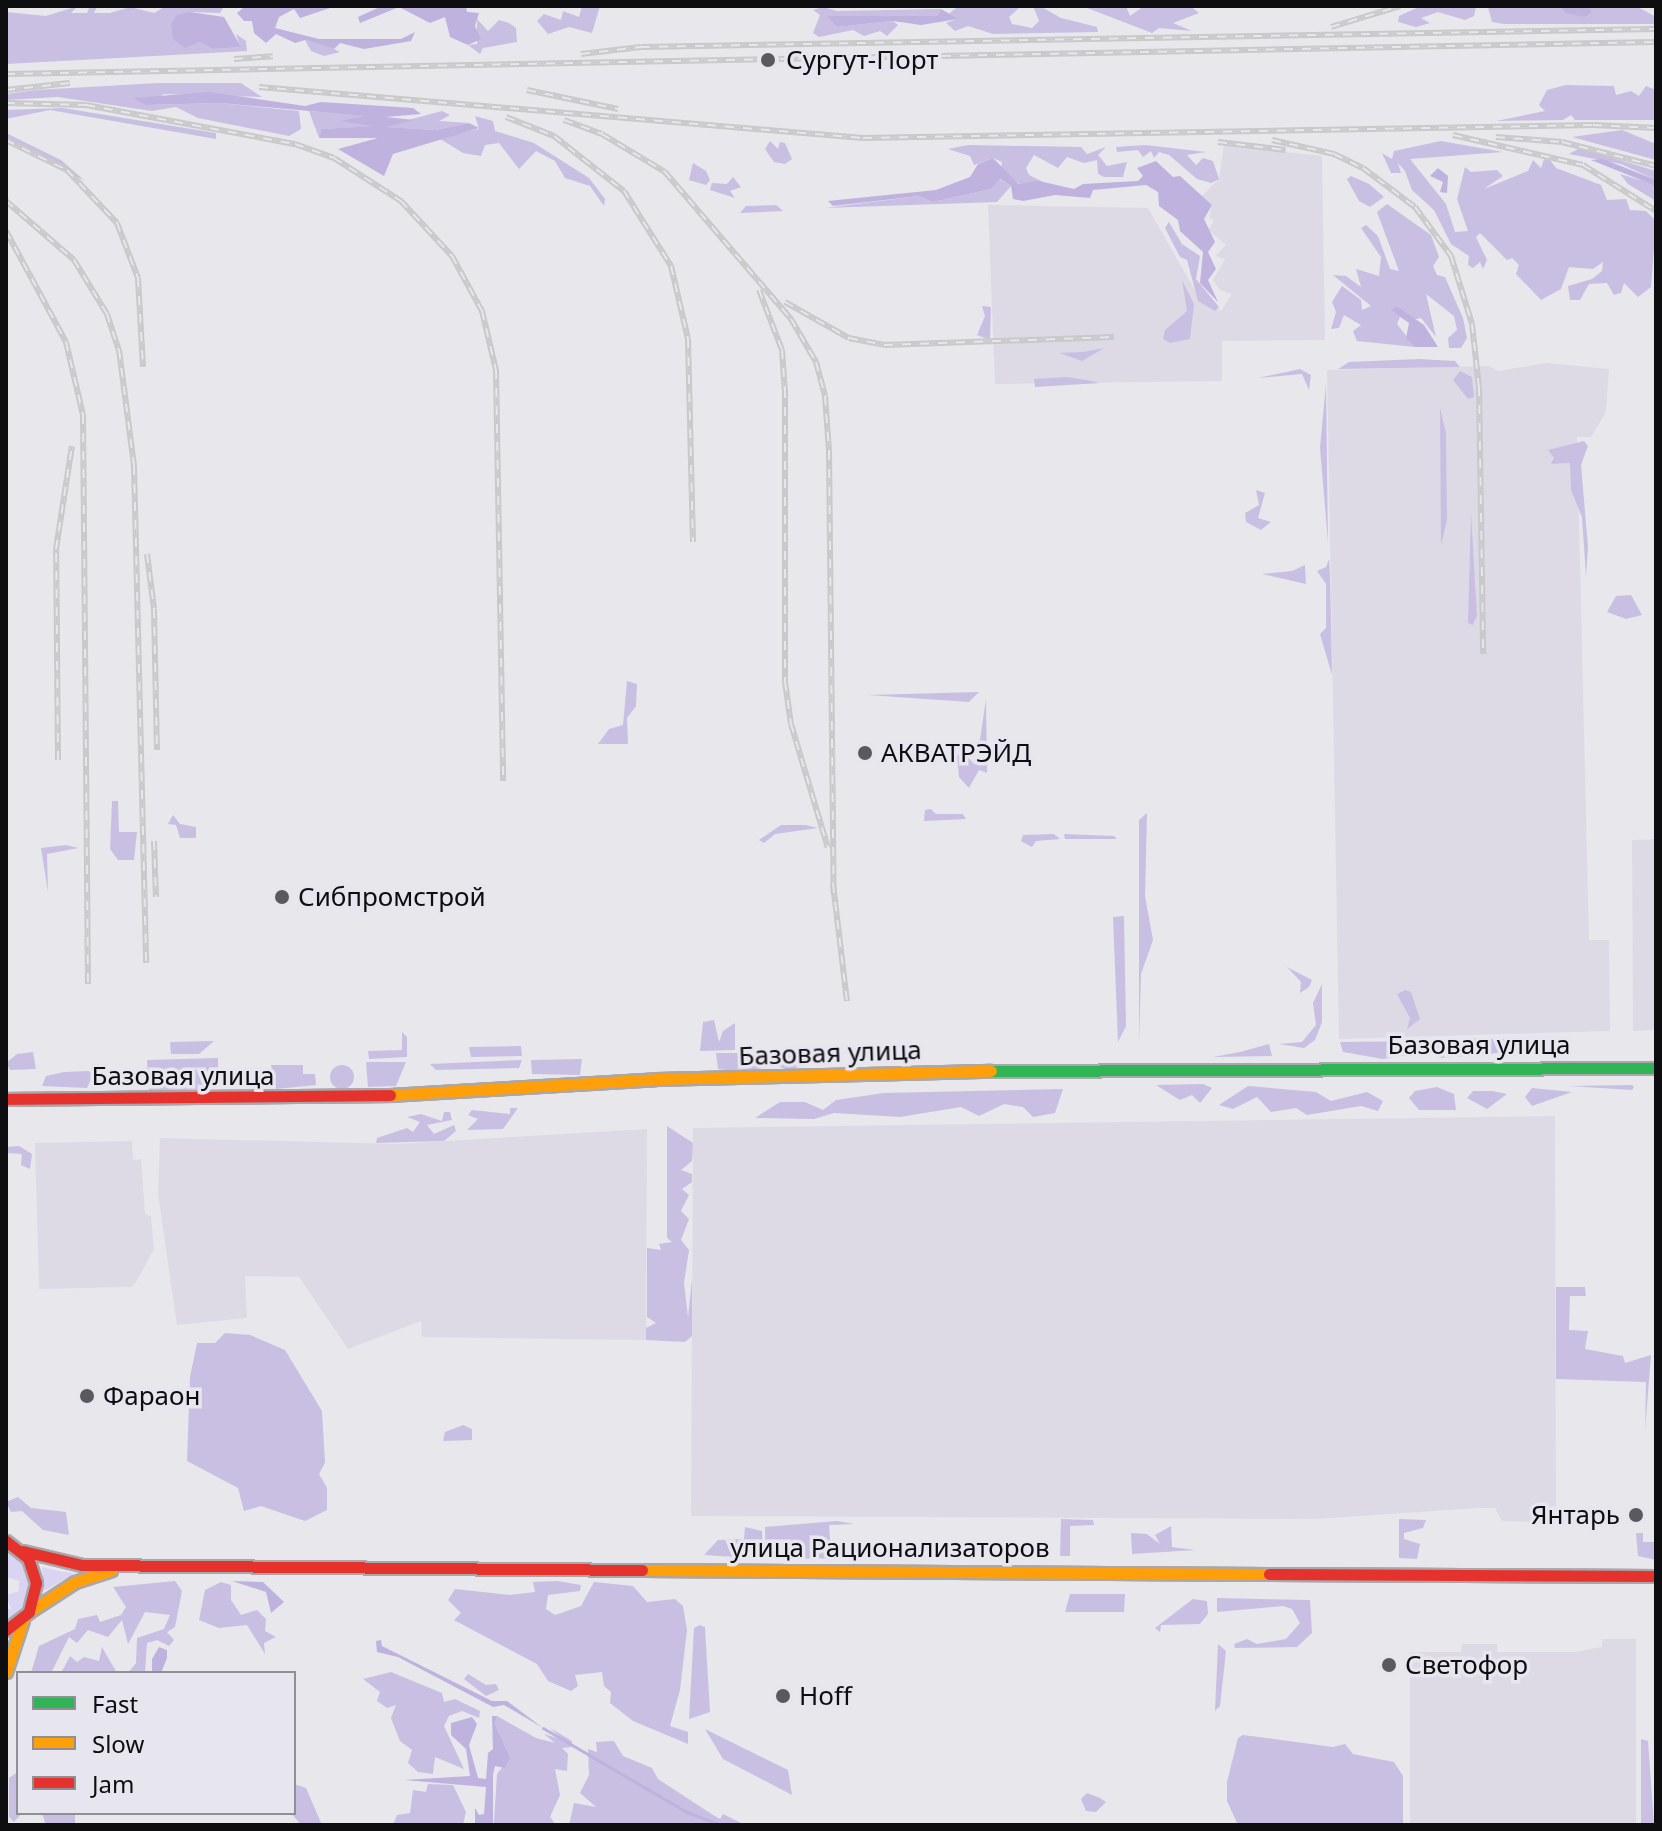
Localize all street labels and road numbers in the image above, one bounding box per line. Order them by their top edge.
street label: Базовая улица [1387,1029,1571,1061]
street label: Базовая улица [738,1034,922,1072]
street label: Базовая улица [91,1060,275,1092]
street label: улица Рационализаторов [730,1532,1050,1564]

